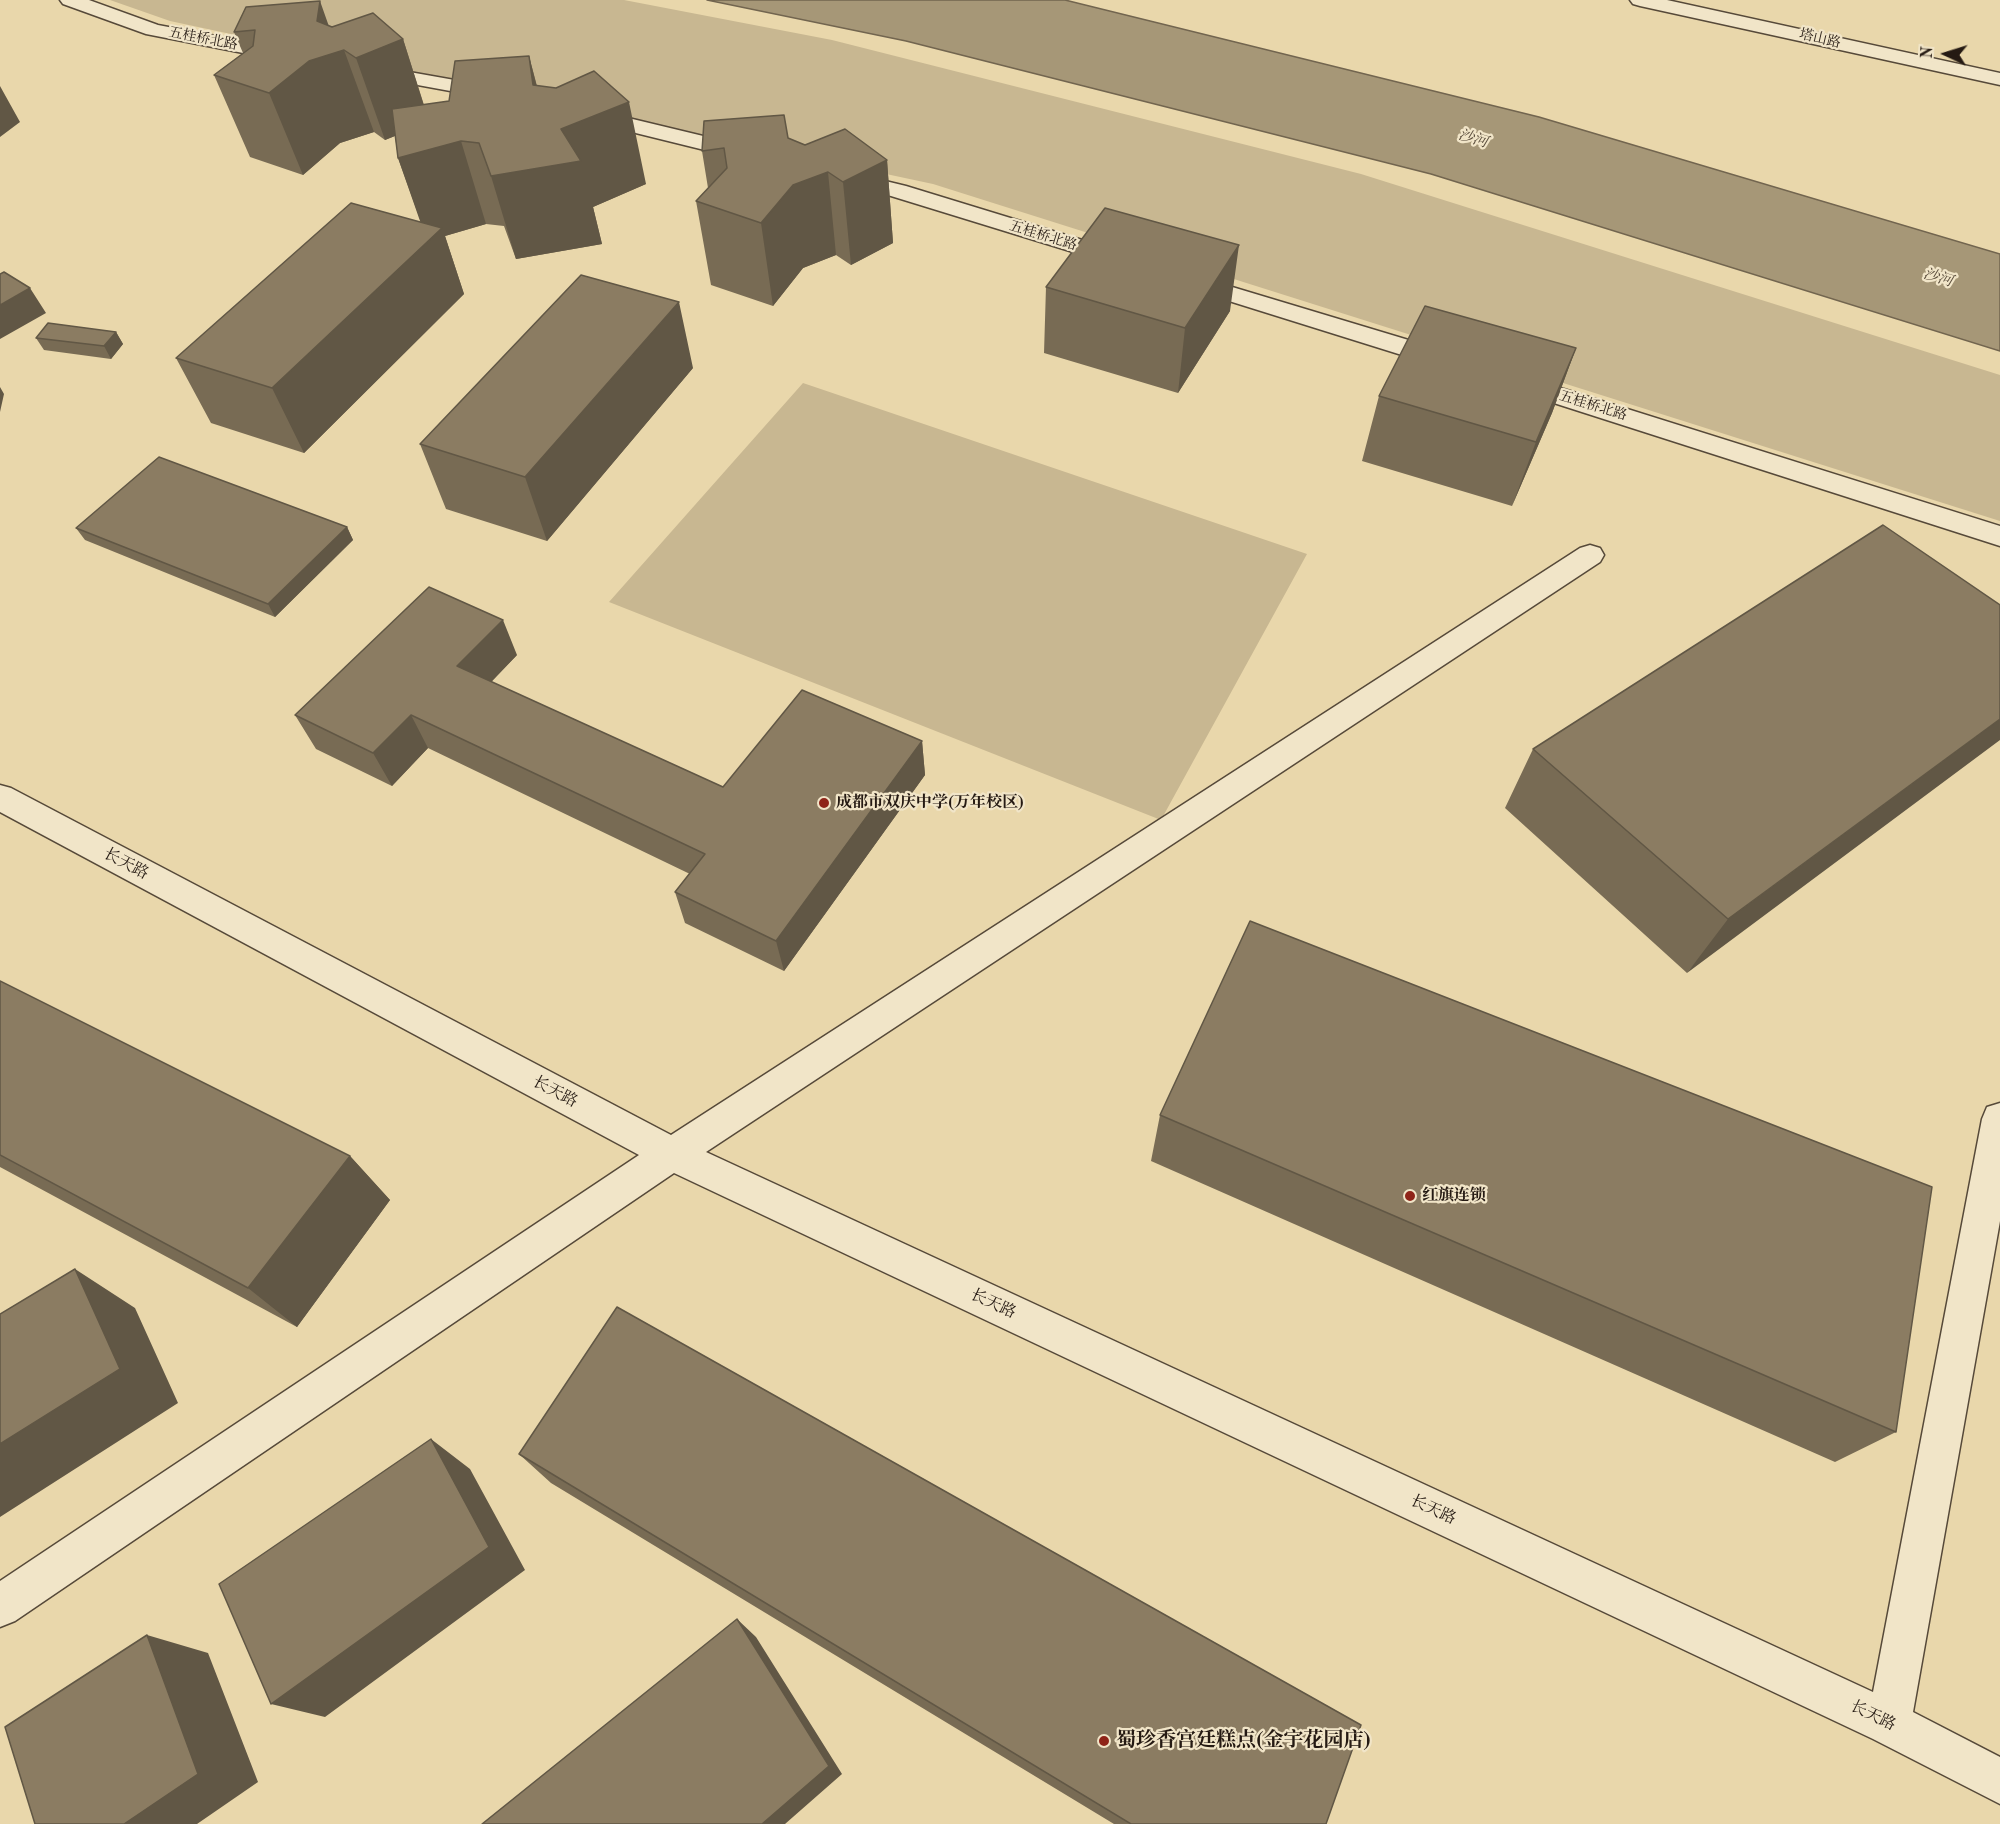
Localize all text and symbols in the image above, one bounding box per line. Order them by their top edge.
street label: 五桂桥北路 [167,24,239,54]
north arrow [1916,24,1976,84]
street label: 塔山路 [1798,26,1842,52]
text: N [1920,46,1936,59]
water label: 沙河 [1456,126,1490,152]
street label: 五桂桥北路 [1007,218,1079,254]
water label: 沙河 [1921,265,1955,291]
street label: 五桂桥北路 [1557,388,1629,424]
place label: 成都市双庆中学(万年校区) [836,793,1024,813]
marker: 成都市双庆中学(万年校区) [817,796,831,810]
street label: 长天路 [100,844,152,884]
street label: 长天路 [529,1072,581,1112]
place label: 红旗连锁 [1422,1186,1486,1206]
marker: 红旗连锁 [1403,1189,1417,1203]
street label: 长天路 [967,1285,1019,1323]
street label: 长天路 [1407,1491,1459,1529]
street label: 长天路 [1847,1697,1899,1735]
place label: 蜀珍香宫廷糕点(金宇花园店) [1116,1729,1371,1753]
marker: 蜀珍香宫廷糕点(金宇花园店) [1097,1734,1111,1748]

